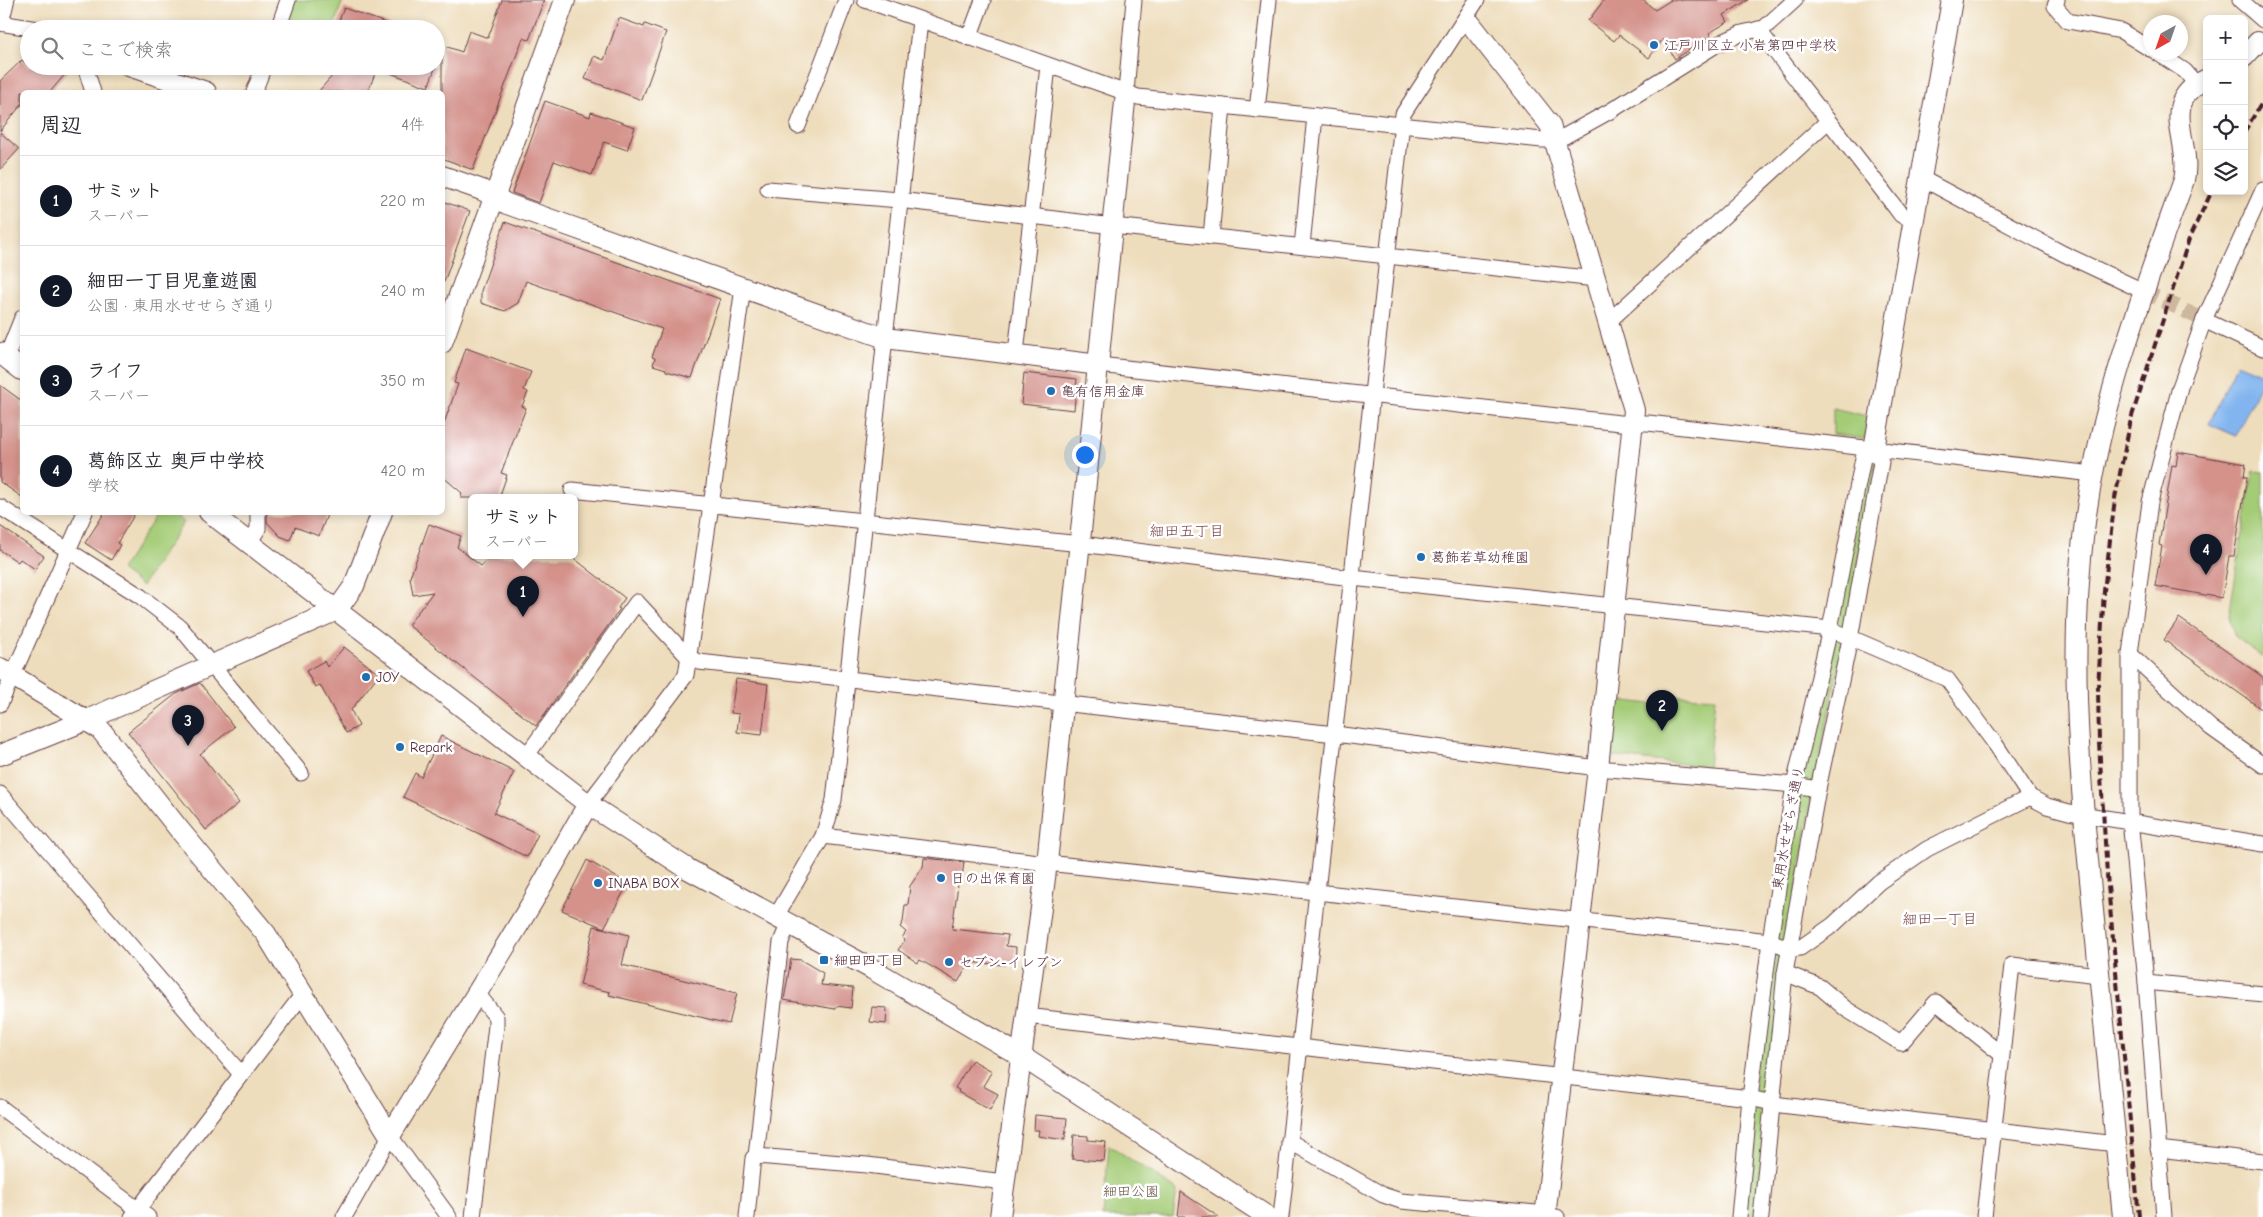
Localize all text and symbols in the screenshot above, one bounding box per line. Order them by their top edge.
north arrow [2143,15,2188,60]
map controls [2203,15,2248,195]
button: + [2203,15,2248,60]
search box [20,20,445,75]
icon: search [38,34,66,62]
place label: 江戸川区立 小岩第四中学校 [1664,37,1837,54]
text: ここで検索 [78,39,173,61]
marker: 江戸川区立 小岩第四中学校 [1648,39,1660,51]
button: − [2203,60,2248,105]
button: locate [2203,105,2248,150]
text: 周辺 [40,113,82,137]
text: 4件 [401,116,425,134]
button: layers [2203,150,2248,195]
text: サミット [87,180,163,202]
text: 1 [53,192,59,210]
text: 220 m [380,192,425,210]
text: スーパー [87,207,150,225]
text: 細田一丁目児童遊園 [87,270,258,292]
text: 2 [52,282,60,300]
text: 240 m [381,282,425,300]
text: 公園 · 東用水せせらぎ通り [87,297,277,315]
text: ライフ [87,360,144,382]
text: 3 [52,372,60,390]
text: 350 m [380,372,425,390]
place label: 亀有信用金庫 [1061,383,1145,400]
marker: 亀有信用金庫 [1045,385,1057,397]
text: スーパー [87,387,150,405]
your location [1072,442,1098,468]
text: 葛飾区立 奥戸中学校 [87,450,265,472]
text: 4 [52,462,60,480]
text: 420 m [381,462,425,480]
text: 学校 [87,477,119,495]
popup [468,494,578,559]
text: サミット [485,506,561,528]
district label: 細田五丁目 [1149,522,1225,540]
text: スーパー [485,533,548,551]
pin: 4 [2190,534,2222,575]
place label: 葛飾若草幼稚園 [1431,549,1529,566]
marker: 葛飾若草幼稚園 [1415,551,1427,563]
pin: 1 [507,576,539,617]
place label: JOY [376,669,400,686]
marker: JOY [360,671,372,683]
pin: 2 [1646,690,1678,731]
pin: 3 [172,705,204,746]
place label: Repark [410,739,452,756]
marker: Repark [394,741,406,753]
street label: 東用水せせらぎ通り [1769,764,1807,892]
place label: 日の出保育園 [951,870,1035,887]
marker: 日の出保育園 [935,872,947,884]
place label: INABA BOX [608,875,680,892]
marker: INABA BOX [592,877,604,889]
district label: 細田一丁目 [1902,910,1978,928]
place label: 細田四丁目 [834,952,904,969]
marker: 細田四丁目 [818,954,830,966]
place label: セブン-イレブン [959,954,1063,971]
marker: セブン-イレブン [943,956,955,968]
park label: 細田公園 [1103,1183,1159,1200]

